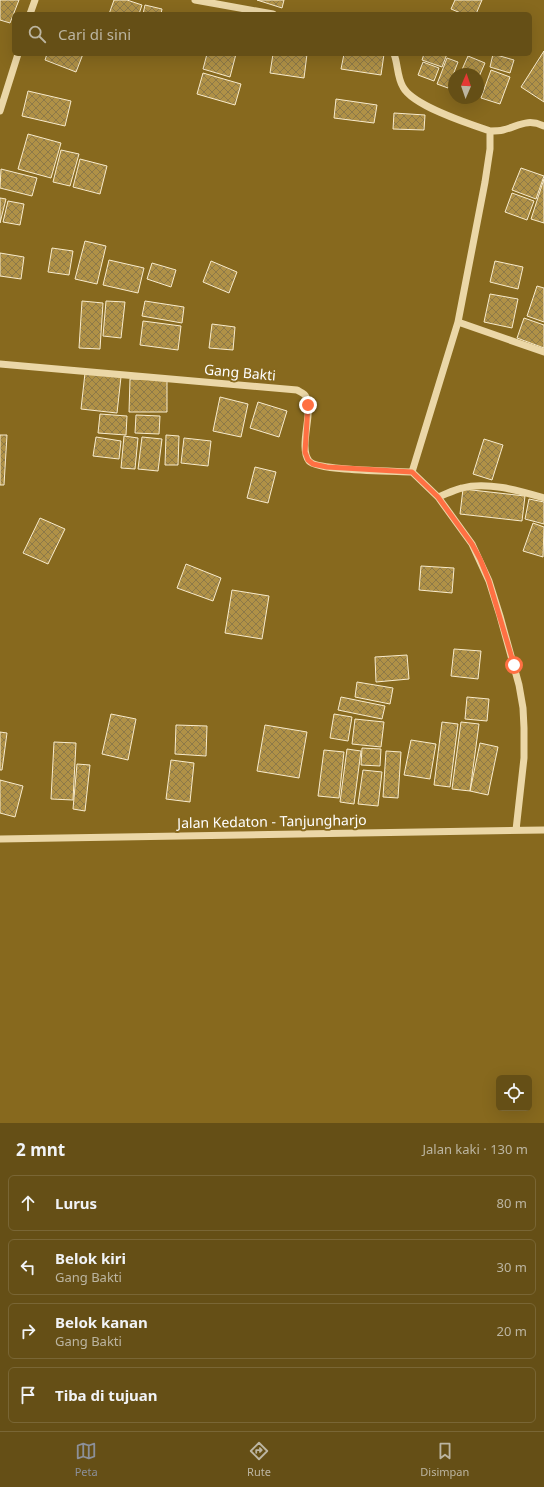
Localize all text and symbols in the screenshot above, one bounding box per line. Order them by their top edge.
search box [12,12,532,56]
icon: search [26,23,48,45]
text: Cari di sini [58,24,131,44]
north arrow [448,68,484,104]
street label: Gang Bakti [203,359,277,385]
route end [299,396,317,414]
route start [505,656,523,674]
street label: Jalan Kedaton - Tanjungharjo [175,810,367,832]
map controls [496,1075,532,1111]
button: locate [496,1075,532,1111]
text: 2 mnt [16,1138,65,1161]
text: Jalan kaki · 130 m [422,1140,528,1158]
icon: ahead [17,1192,39,1214]
text: Lurus [55,1193,97,1213]
text: 80 m [497,1194,527,1212]
text: Belok kiri [55,1248,126,1268]
icon: left [17,1256,39,1278]
text: 30 m [497,1258,527,1276]
text: Gang Bakti [55,1268,122,1286]
text: Belok kanan [55,1312,148,1332]
icon: right [17,1320,39,1342]
text: 20 m [497,1322,527,1340]
text: Gang Bakti [55,1332,122,1350]
icon: arrive [17,1384,39,1406]
text: Tiba di tujuan [55,1385,158,1405]
tab: Peta [75,1440,98,1479]
tab: Rute [247,1440,271,1479]
tab: Disimpan [420,1440,469,1479]

